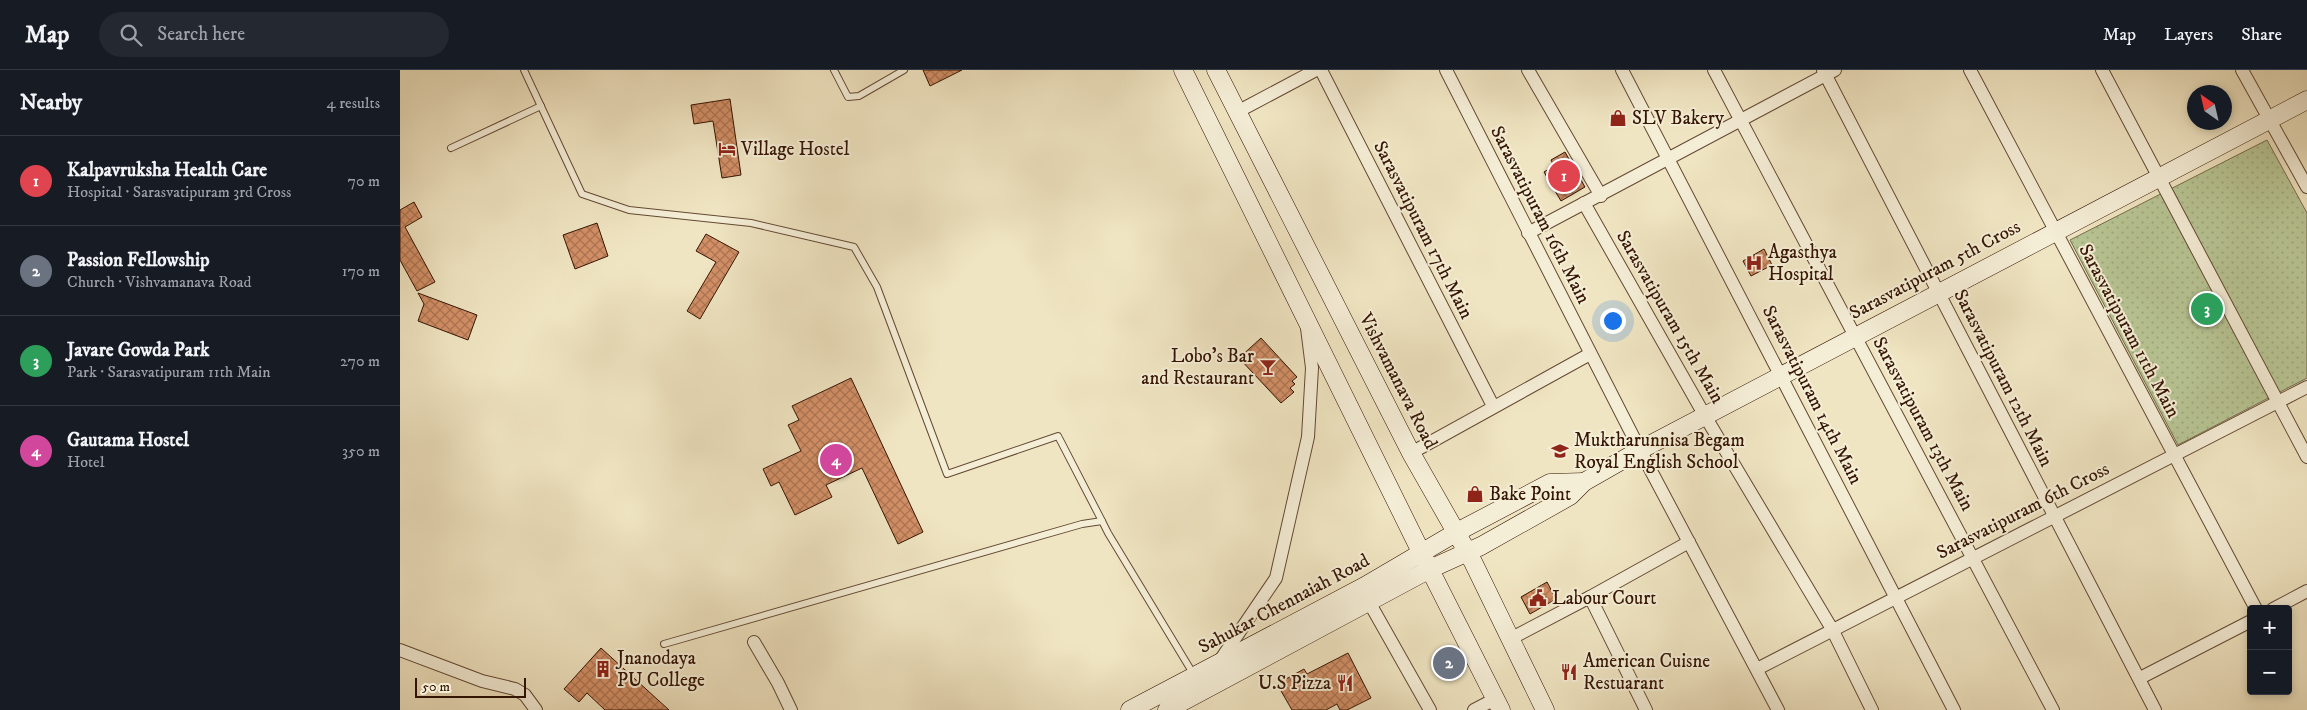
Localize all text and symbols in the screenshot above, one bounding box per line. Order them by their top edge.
search box [99,12,449,57]
text: Map [25,20,69,50]
icon: search [117,21,145,49]
text: Search here [157,23,245,46]
text: Map [2103,24,2136,46]
text: Layers [2164,24,2213,46]
text: Share [2241,24,2282,46]
north arrow [2187,85,2232,130]
text: Nearby [20,90,82,116]
text: 4 results [327,93,380,113]
place label: SLV Bakery [1632,107,1725,130]
shop icon: SLV Bakery [1608,108,1628,128]
street label: Sarasvatipuram 16th Main [1485,122,1595,308]
street label: Sarasvatipuram 17th Main [1368,137,1478,323]
place label: Village Hostel [740,138,850,161]
hotel icon: Village Hostel [717,139,737,159]
pin: 1 [1548,157,1580,195]
text: Kalpavruksha Health Care [67,159,267,182]
text: 1 [33,171,39,191]
text: 70 m [348,171,380,191]
text: Hospital · Sarasvatipuram 3rd Cross [67,182,291,202]
street label: Sarasvatipuram 5th Cross [1846,215,2024,325]
street label: Sarasvatipuram 15th Main [1611,226,1729,408]
street label: Sarasvatipuram 11th Main [2073,240,2185,422]
place label: Agasthya Hospital [1768,241,1837,286]
text: Passion Fellowship [67,249,209,272]
hospital icon: Agasthya Hospital [1744,253,1764,273]
text: 2 [32,261,40,281]
text: 170 m [342,261,380,281]
text: Church · Vishvamanava Road [67,272,251,292]
street label: Sarasvatipuram 12th Main [1948,286,2058,471]
pin: 3 [2191,290,2223,328]
street label: Sarasvatipuram 14th Main [1757,302,1867,488]
street label: Vishvamanava Road [1353,308,1442,453]
your location [1600,308,1626,334]
street label: Sarasvatipuram 13th Main [1867,333,1979,515]
text: Javare Gowda Park [67,339,209,362]
place label: Lobo's Bar and Restaurant [1141,345,1254,390]
text: 3 [33,351,39,371]
text: 270 m [340,351,380,371]
bar icon: Lobo's Bar and Restaurant [1258,357,1278,377]
text: Park · Sarasvatipuram 11th Main [67,362,271,382]
text: Gautama Hostel [67,429,189,452]
place label: Muktharunnisa Begam Royal English School [1574,429,1745,474]
text: 4 [31,441,41,461]
text: 350 m [342,441,380,461]
pin: 4 [820,441,852,479]
school or university icon: Muktharunnisa Begam Royal English School [1550,441,1570,461]
text: Hotel [67,452,105,472]
street label: Sarasvatipuram 6th Cross [1933,457,2113,565]
place label: Bake Point [1489,483,1571,506]
shop icon: Bake Point [1465,484,1485,504]
street label: Sahukar Chennaiah Road [1195,549,1374,659]
place label: Labour Court [1552,587,1656,610]
public building icon: Labour Court [1528,588,1548,608]
map controls [2247,605,2292,695]
button: + [2247,605,2292,650]
pin: 2 [1433,644,1465,682]
place label: Jnanodaya PU College [615,647,705,692]
place label: American Cuisne Restuarant [1583,650,1710,695]
button: − [2247,650,2292,695]
building icon: Jnanodaya PU College [593,659,613,679]
restaurant icon: American Cuisne Restuarant [1559,662,1579,682]
place label: U.S Pizza [1258,672,1331,695]
restaurant icon: U.S Pizza [1335,673,1355,693]
scale bar [415,675,526,698]
text: 50 m [422,678,450,696]

